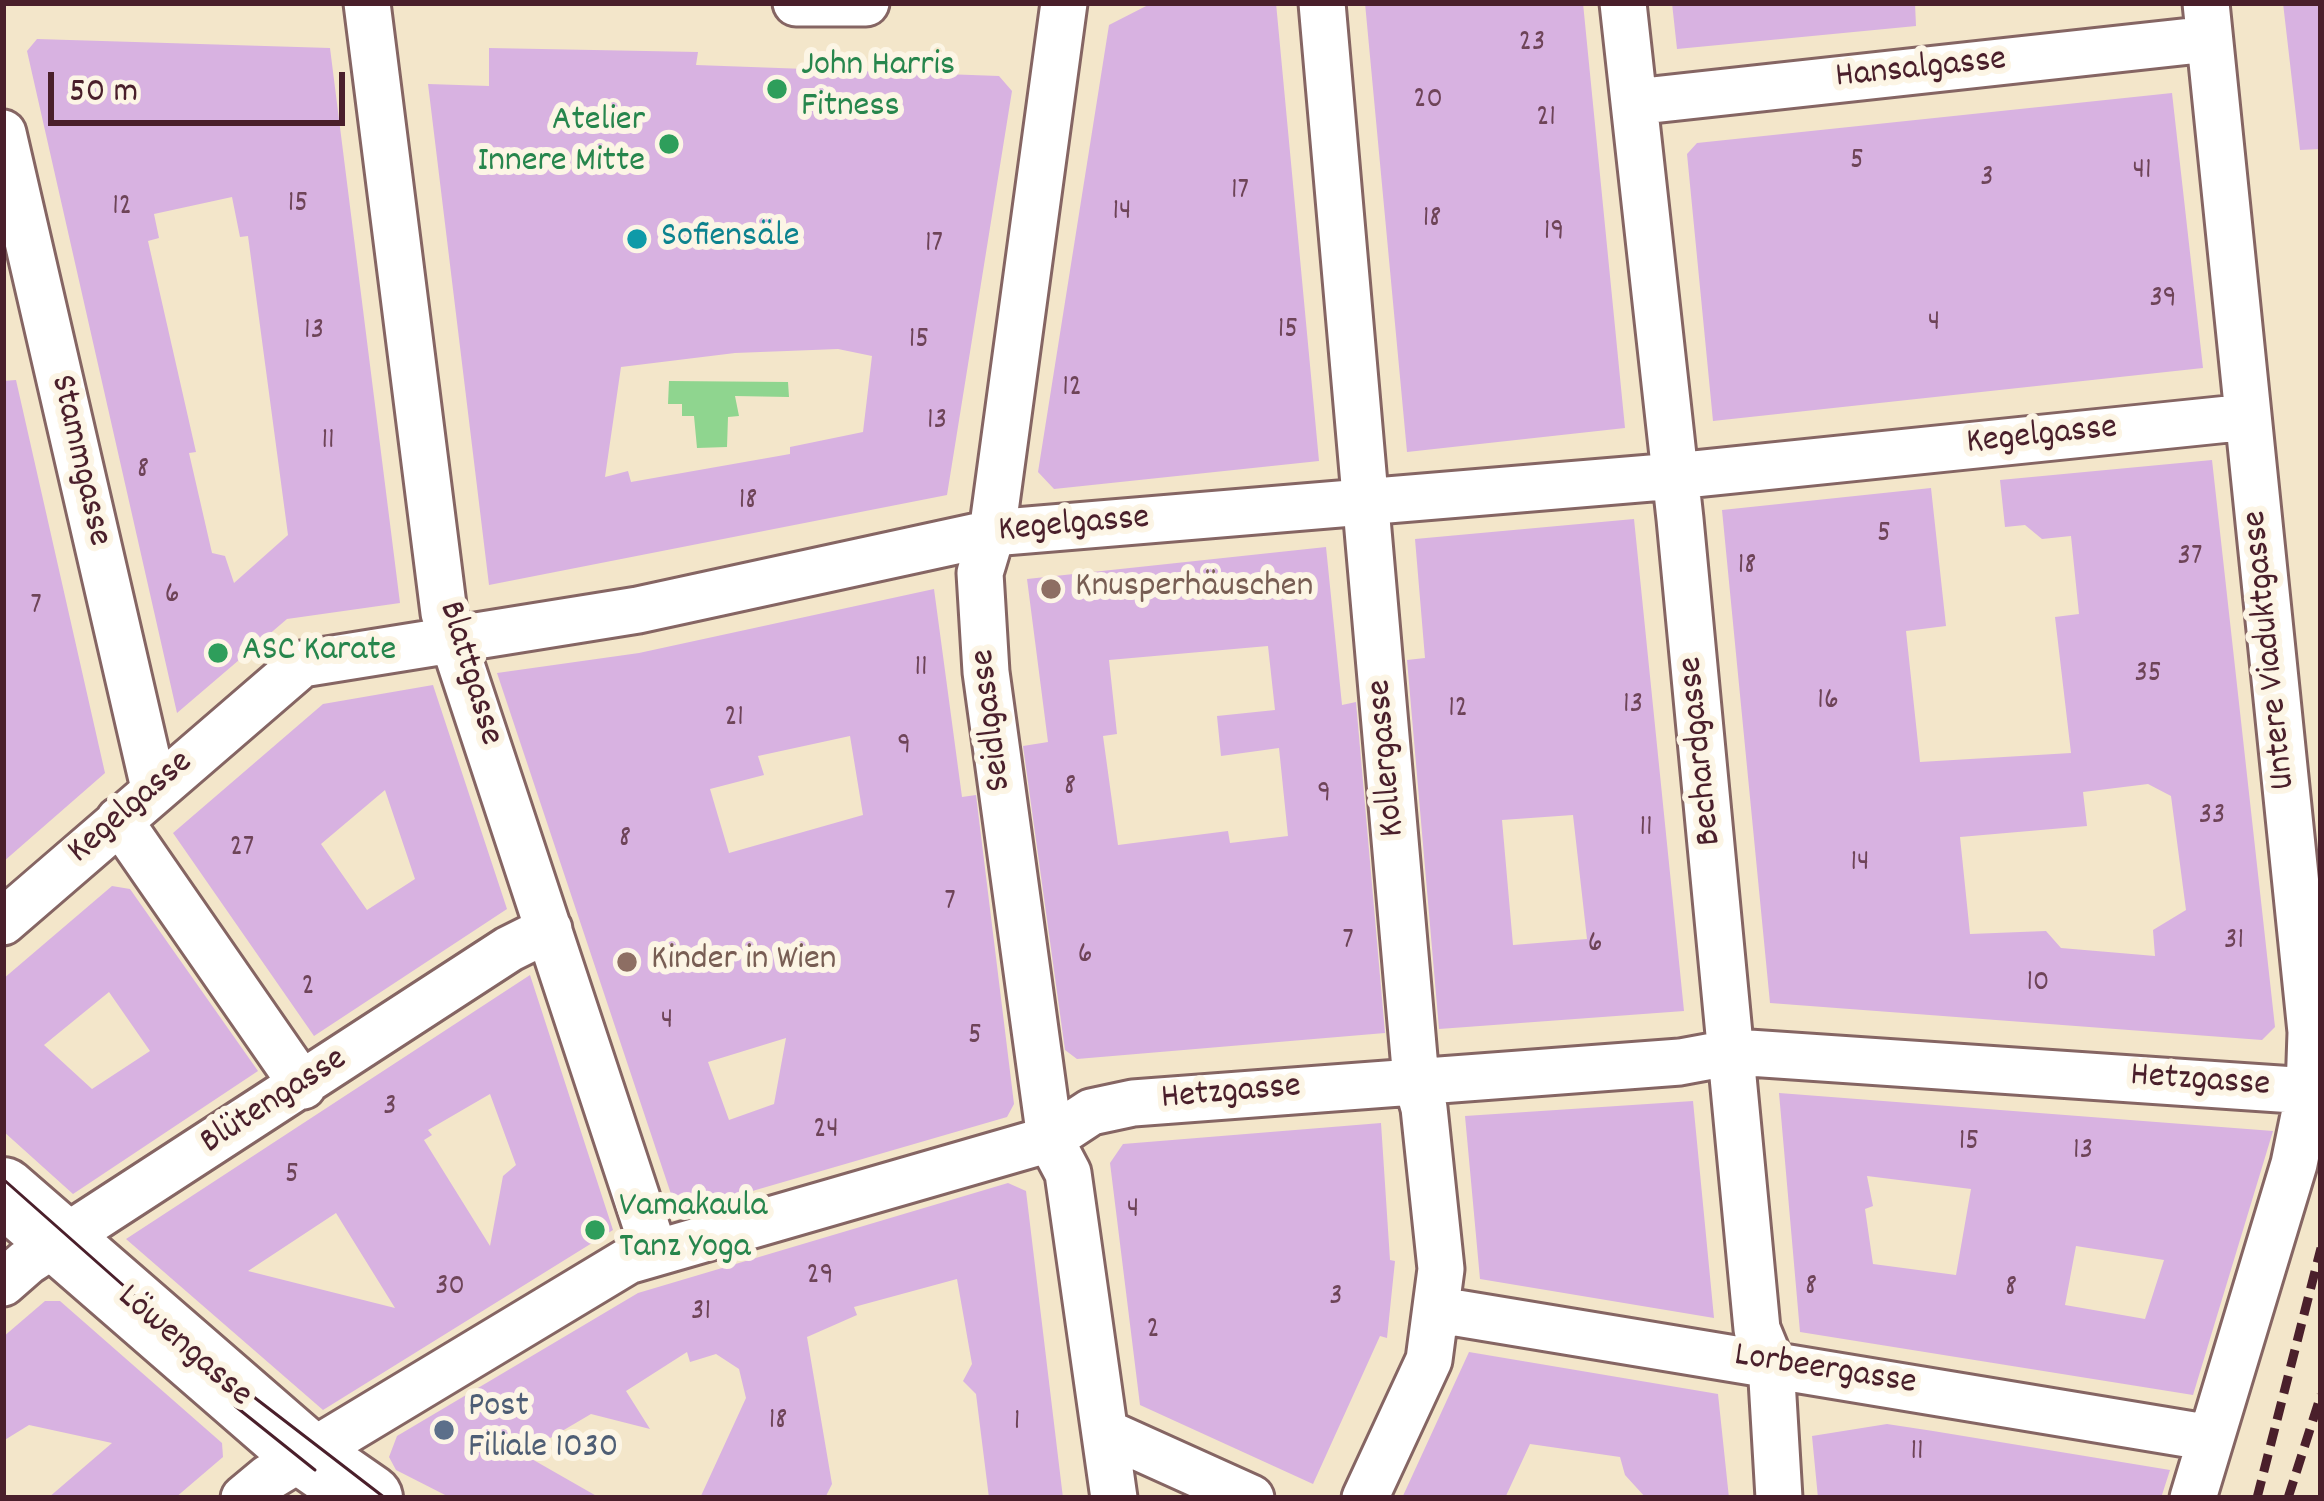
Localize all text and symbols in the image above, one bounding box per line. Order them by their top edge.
house number: 23 [1519,27,1545,63]
street label: Hansalgasse [1834,41,2008,101]
place label: John Harris Fitness [801,46,955,131]
scale bar [54,48,351,122]
text: 50 m [69,67,138,119]
marker: John Harris Fitness [764,76,790,102]
house number: 20 [1413,84,1443,120]
place label: Atelier Innere Mitte [477,101,645,186]
house number: 21 [1536,102,1556,138]
marker: Atelier Innere Mitte [656,131,682,157]
house number: 5 [1850,145,1864,181]
house number: 41 [2132,155,2152,191]
house number: 3 [1980,162,1994,198]
house number: 17 [1231,175,1249,211]
house number: 15 [288,188,308,224]
house number: 12 [112,191,132,227]
house number: 14 [1112,196,1132,232]
house number: 18 [1423,203,1441,239]
house number: 19 [1544,216,1564,252]
place label: Sofiensäle [661,217,800,261]
marker: Sofiensäle [624,226,650,252]
house number: 17 [925,228,943,264]
house number: 39 [2149,283,2177,319]
house number: 4 [1928,307,1940,343]
house number: 15 [1278,314,1298,350]
house number: 13 [304,315,324,351]
house number: 15 [909,324,929,360]
street label: Stammgasse [37,371,119,551]
house number: 12 [1062,372,1082,408]
house number: 13 [927,405,947,441]
street label: Kegelgasse [1964,409,2120,467]
house number: 11 [321,425,335,461]
house number: 8 [137,454,149,490]
house number: 18 [739,485,757,521]
street label: Kegelgasse [997,499,1151,555]
street label: Untere Viaduktgasse [2236,508,2308,792]
house number: 5 [1877,518,1891,554]
house number: 37 [2178,541,2202,577]
house number: 18 [1738,550,1756,586]
place label: Knusperhäuschen [1075,567,1313,611]
marker: Knusperhäuschen [1038,576,1064,602]
house number: 6 [165,579,179,615]
house number: 7 [30,590,42,626]
street label: Blattgasse [426,597,510,751]
place label: ASC Karate [242,631,396,675]
marker: ASC Karate [205,640,231,666]
street label: Seidlgasse [964,647,1024,793]
house number: 11 [914,652,928,688]
street label: Bechardgasse [1672,654,1734,848]
house number: 35 [2134,658,2162,694]
street label: Kollergasse [1361,678,1417,838]
house number: 16 [1817,685,1839,721]
house number: 13 [1623,689,1643,725]
house number: 12 [1448,693,1468,729]
house number: 21 [724,702,744,738]
house number: 9 [897,730,911,766]
street label: Kegelgasse [61,743,203,875]
house number: 8 [1064,771,1076,807]
house number: 9 [1317,778,1331,814]
house number: 33 [2199,800,2225,836]
house number: 11 [1639,812,1653,848]
house number: 8 [619,823,631,859]
house number: 27 [230,832,254,868]
house number: 14 [1850,847,1870,883]
house number: 7 [944,886,956,922]
house number: 7 [1342,925,1354,961]
house number: 31 [2224,925,2244,961]
house number: 6 [1588,928,1602,964]
house number: 6 [1078,939,1092,975]
place label: Kinder in Wien [651,940,836,984]
marker: Kinder in Wien [614,949,640,975]
house number: 10 [2027,967,2049,1003]
house number: 2 [301,971,315,1007]
house number: 4 [661,1005,673,1041]
house number: 5 [968,1020,982,1056]
street label: Blütengasse [194,1040,356,1166]
street label: Hetzgasse [2129,1057,2271,1109]
street label: Hetzgasse [1159,1067,1303,1123]
house number: 3 [383,1091,397,1127]
house number: 24 [813,1114,839,1150]
house number: 15 [1959,1126,1979,1162]
house number: 13 [2073,1135,2093,1171]
house number: 5 [285,1159,299,1195]
place label: Vamakaula Tanz Yoga [619,1187,767,1272]
house number: 4 [1127,1194,1139,1230]
marker: Vamakaula Tanz Yoga [582,1217,608,1243]
house number: 29 [807,1260,833,1296]
house number: 30 [435,1271,465,1307]
house number: 8 [1805,1271,1817,1307]
house number: 8 [2005,1272,2017,1308]
street label: Löwengasse [106,1278,260,1418]
house number: 3 [1329,1281,1343,1317]
house number: 31 [691,1296,711,1332]
house number: 2 [1146,1314,1160,1350]
street label: Lorbeergasse [1731,1336,1919,1408]
place label: Post Filiale 1030 [468,1387,618,1472]
house number: 18 [769,1405,787,1441]
house number: 1 [1014,1406,1020,1442]
marker: Post Filiale 1030 [431,1417,457,1443]
house number: 11 [1910,1436,1924,1472]

